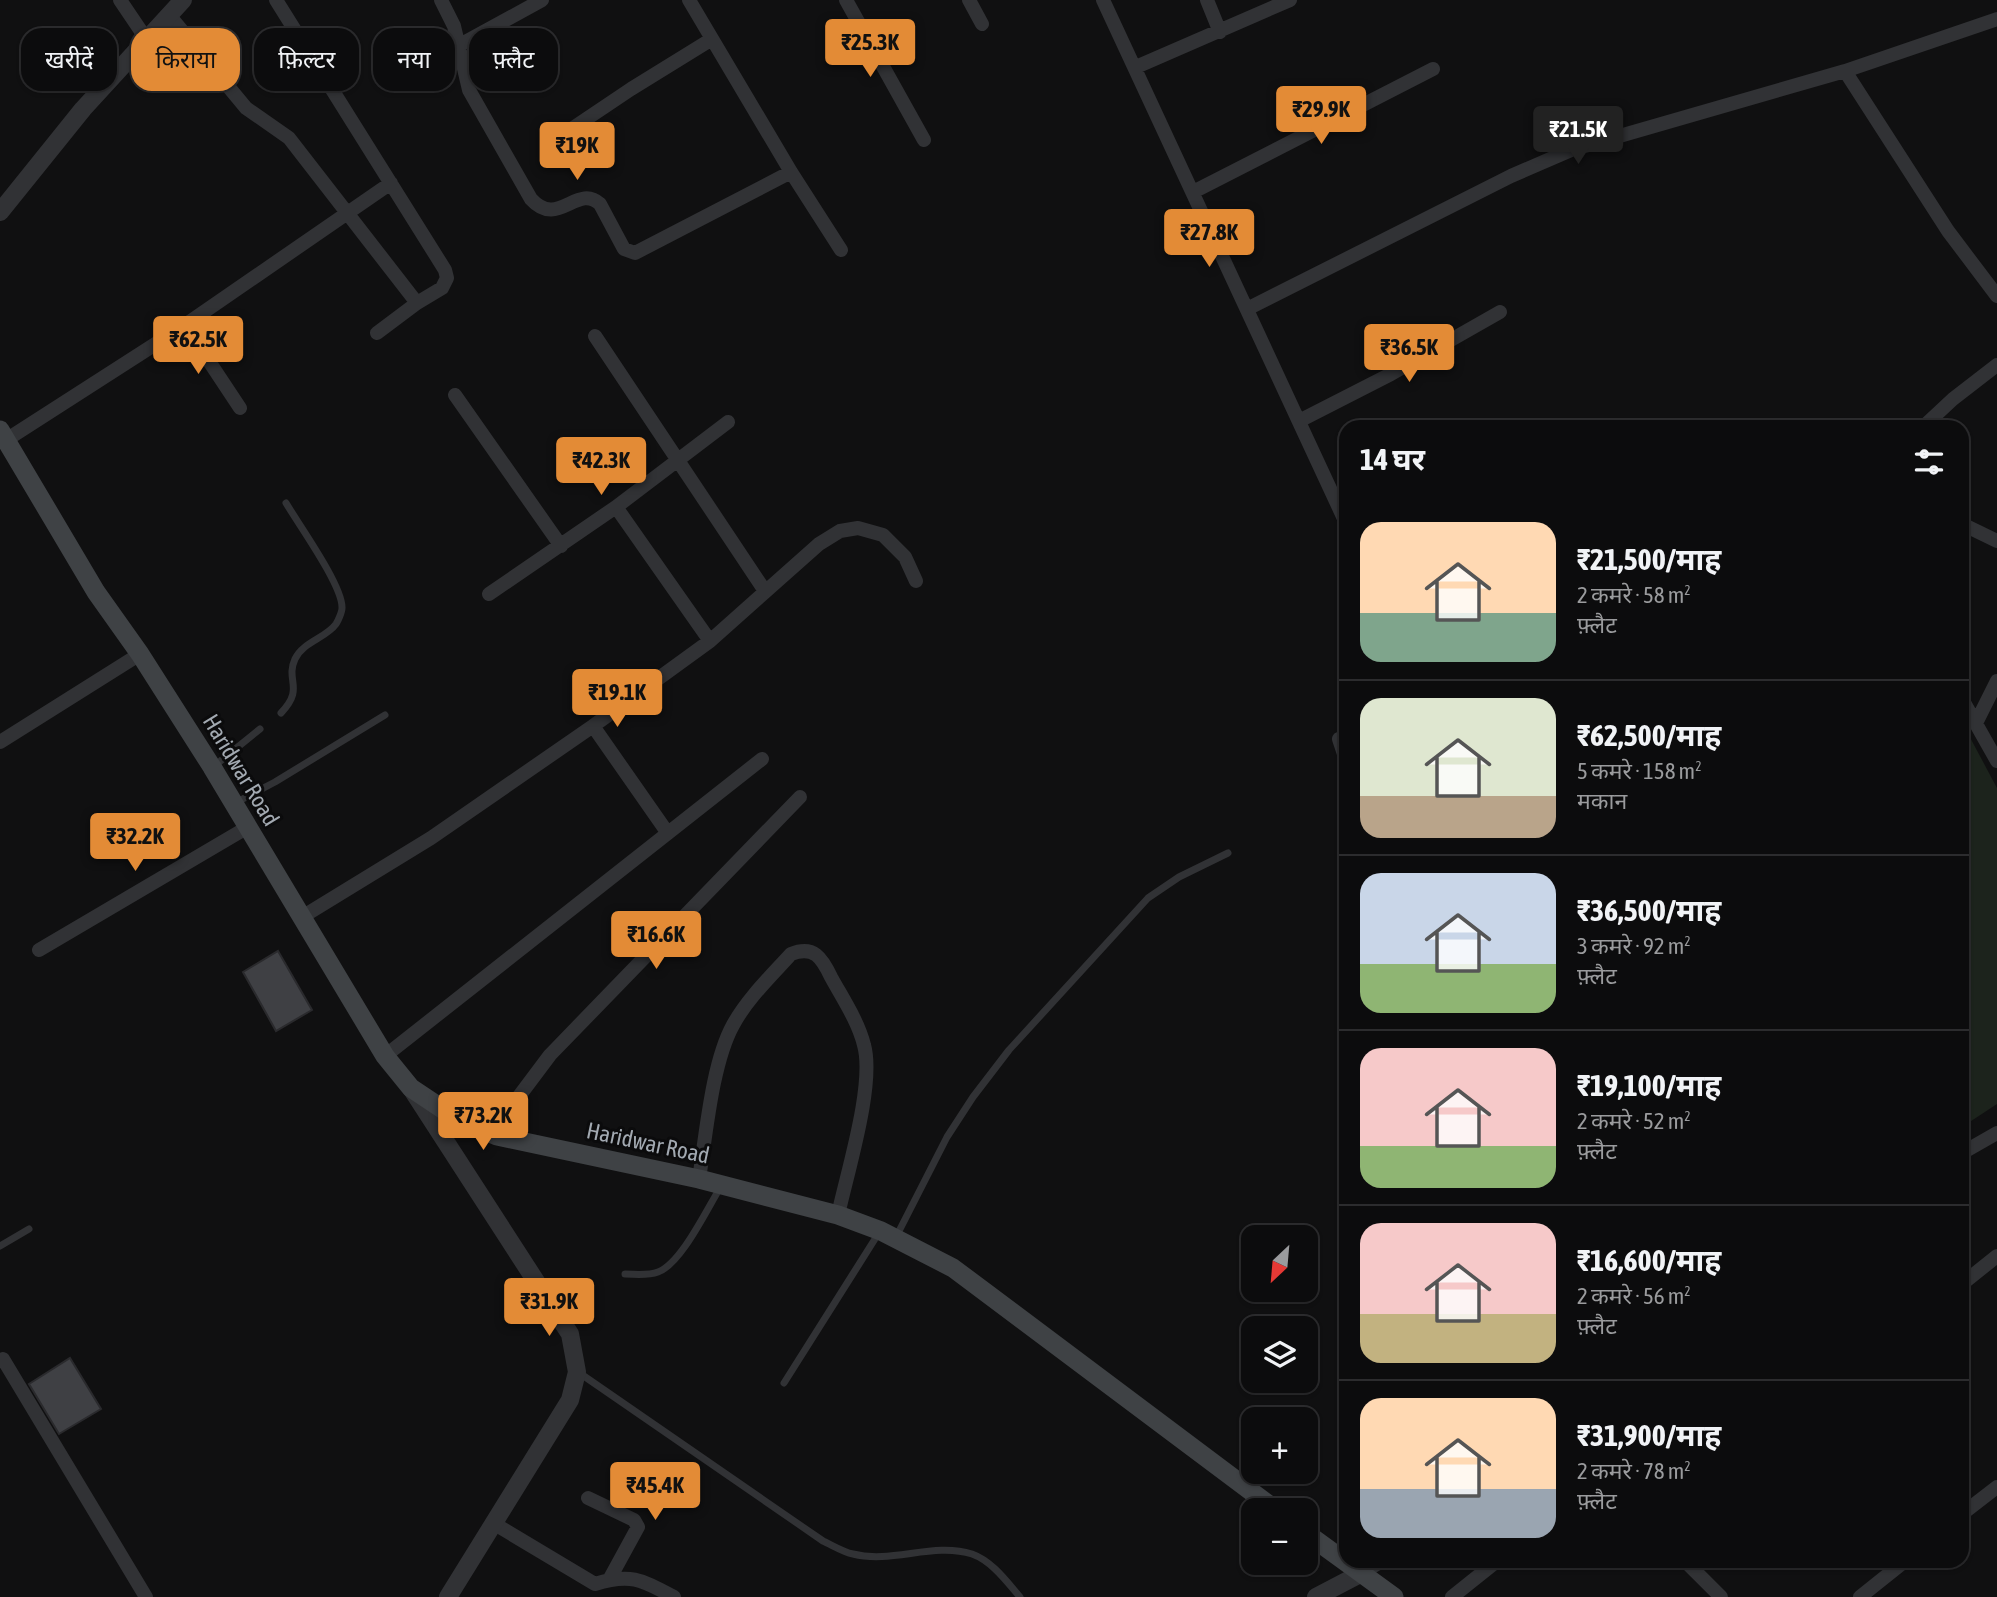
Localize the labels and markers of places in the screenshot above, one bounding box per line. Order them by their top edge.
pin: ₹25.3K [813,20,927,79]
pin: ₹29.9K [1264,86,1378,146]
pin: ₹21.5K [1521,106,1635,166]
pin: ₹19K [536,122,618,182]
pin: ₹27.8K [1152,210,1266,269]
pin: ₹62.5K [141,316,255,376]
pin: ₹36.5K [1352,324,1466,384]
pin: ₹42.3K [544,438,658,497]
pin: ₹19.1K [560,670,674,729]
pin: ₹32.2K [78,814,192,873]
pin: ₹16.6K [599,912,713,971]
pin: ₹73.2K [426,1092,540,1152]
pin: ₹31.9K [492,1278,606,1338]
pin: ₹45.4K [598,1462,712,1522]

